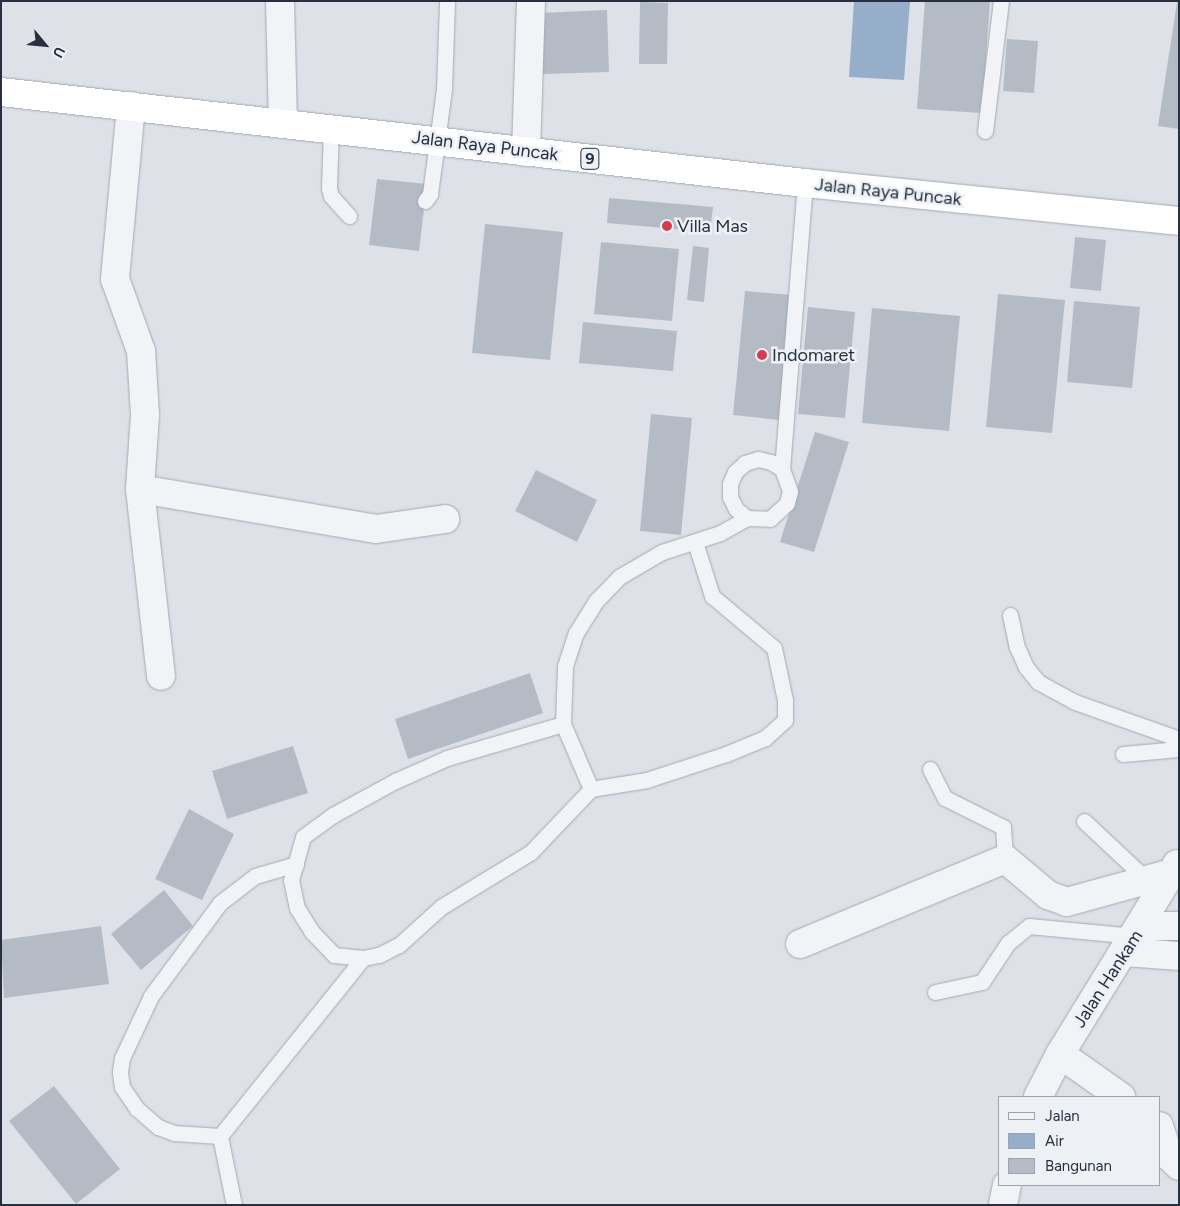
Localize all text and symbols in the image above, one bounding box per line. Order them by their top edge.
north arrow [20,20,70,70]
text: U [49,44,69,61]
street label: Jalan Raya Puncak [411,126,559,166]
road number: 9 [580,146,600,172]
street label: Jalan Raya Puncak [814,174,962,210]
place label: Villa Mas [677,215,748,237]
marker: Villa Mas [661,220,673,232]
place label: Indomaret [772,344,855,366]
marker: Indomaret [756,349,768,361]
street label: Jalan Hankam [1068,926,1148,1032]
legend [998,1096,1160,1186]
text: Jalan [1045,1107,1080,1125]
text: Air [1045,1132,1064,1150]
text: Bangunan [1045,1157,1112,1175]

